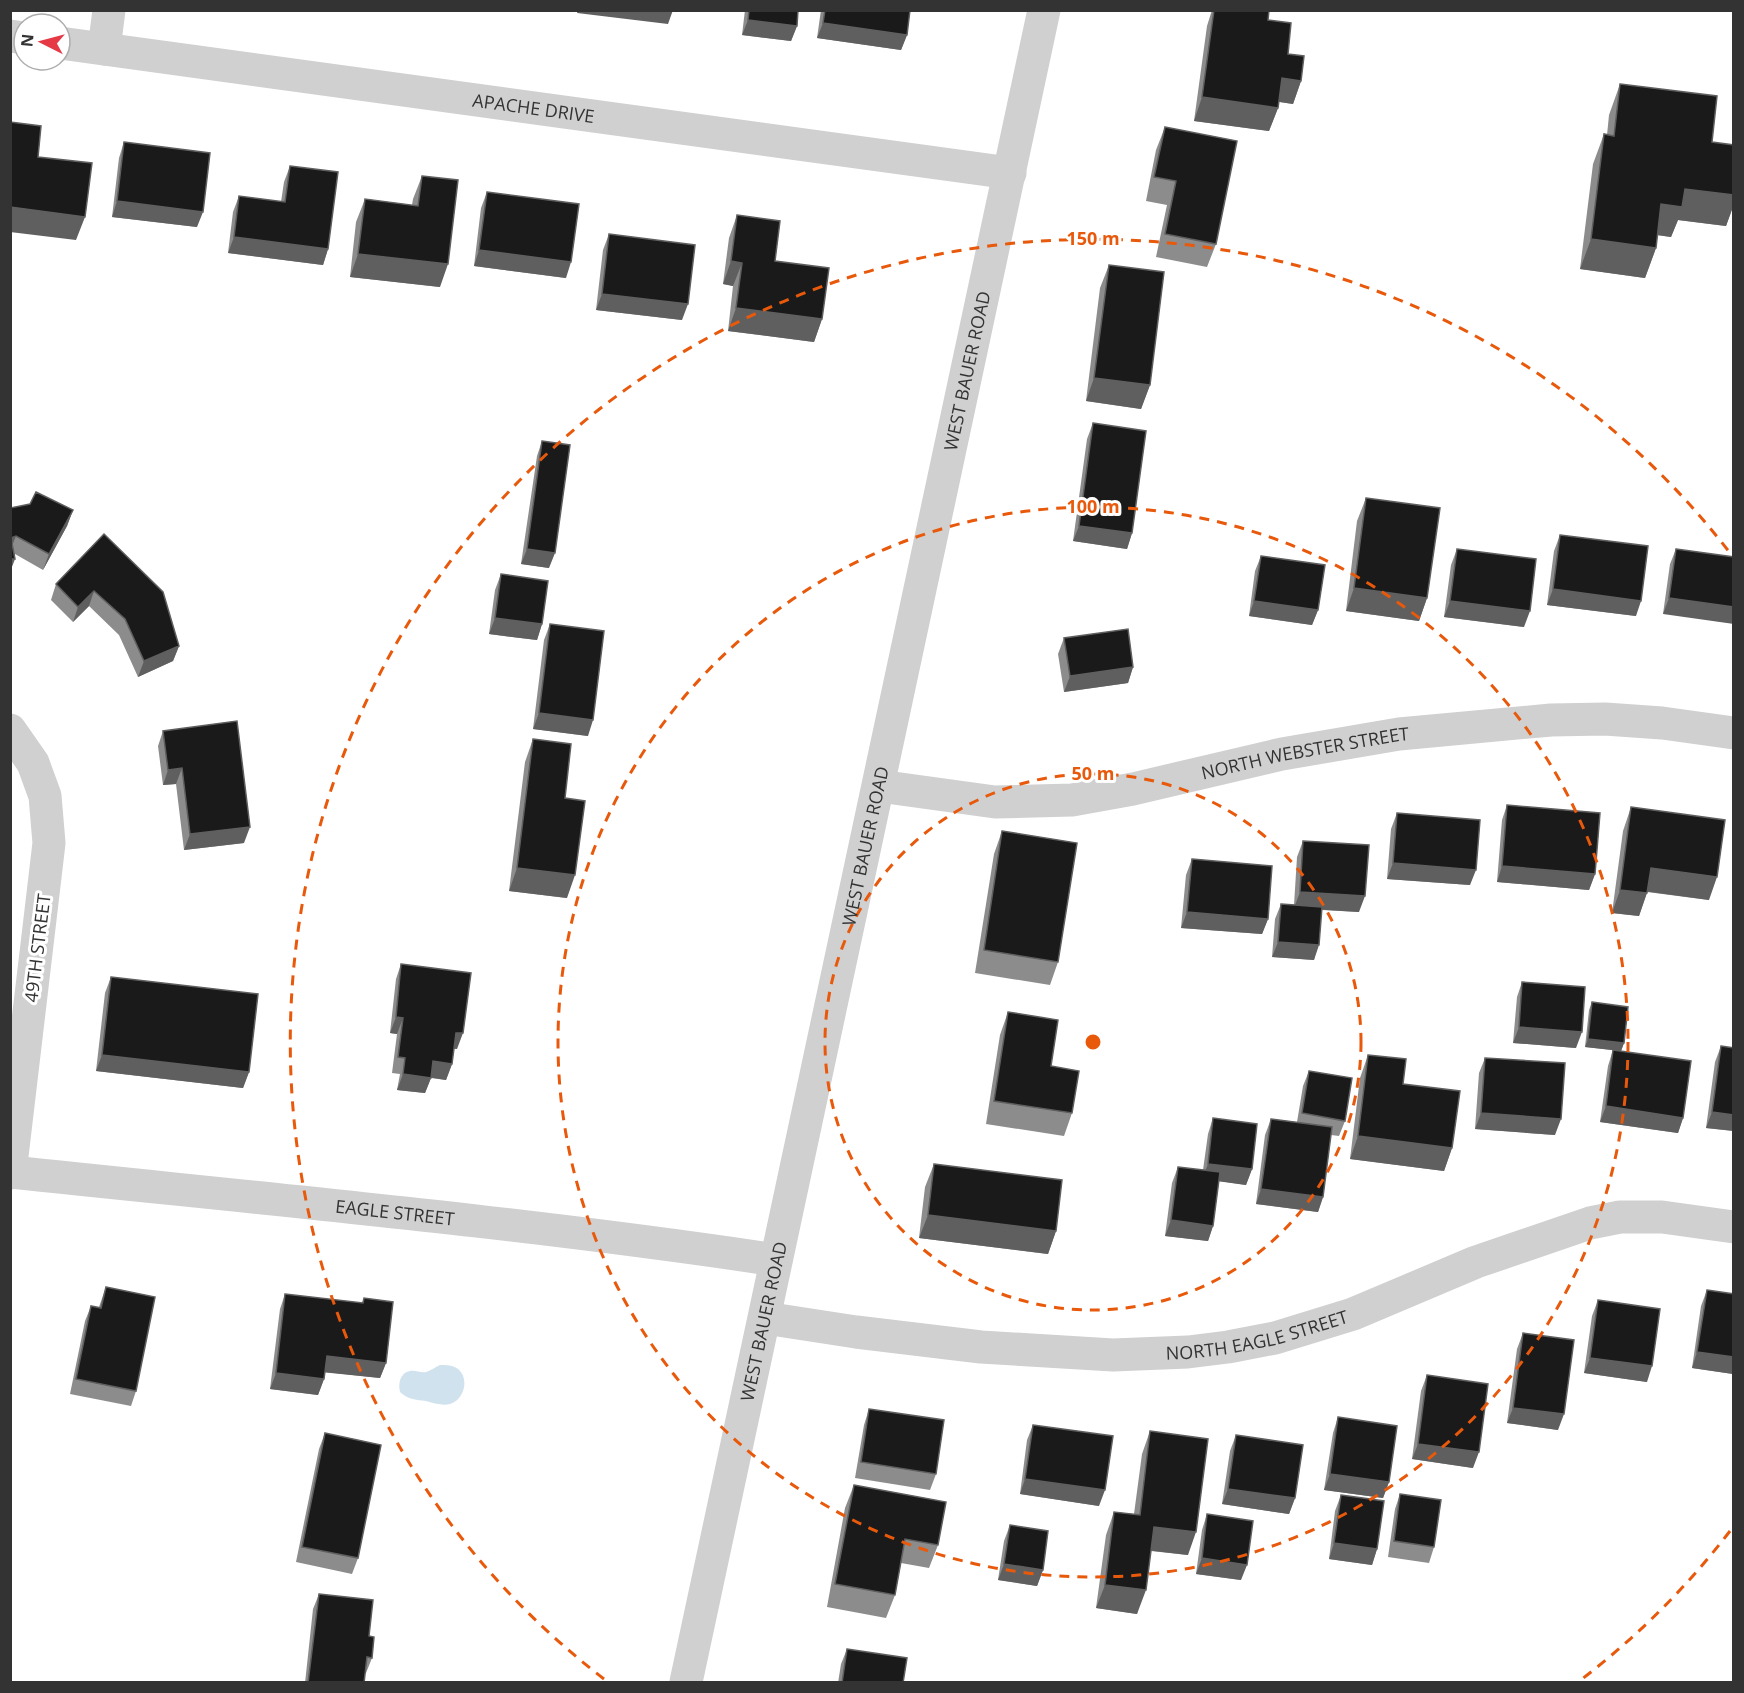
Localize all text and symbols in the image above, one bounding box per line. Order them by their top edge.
north arrow [12,12,72,72]
text: N [15,33,39,48]
street label: APACHE DRIVE [471,88,596,128]
text: 150 m [1066,226,1120,250]
street label: WEST BAUER ROAD [938,289,996,453]
text: 100 m [1066,494,1120,518]
street label: NORTH WEBSTER STREET [1199,721,1410,785]
text: 50 m [1072,761,1114,785]
street label: WEST BAUER ROAD [836,764,894,928]
street label: 49TH STREET [18,892,56,1004]
centre of rings [1083,1032,1103,1052]
street label: EAGLE STREET [334,1194,456,1230]
street label: WEST BAUER ROAD [734,1239,792,1403]
street label: NORTH EAGLE STREET [1165,1304,1351,1365]

